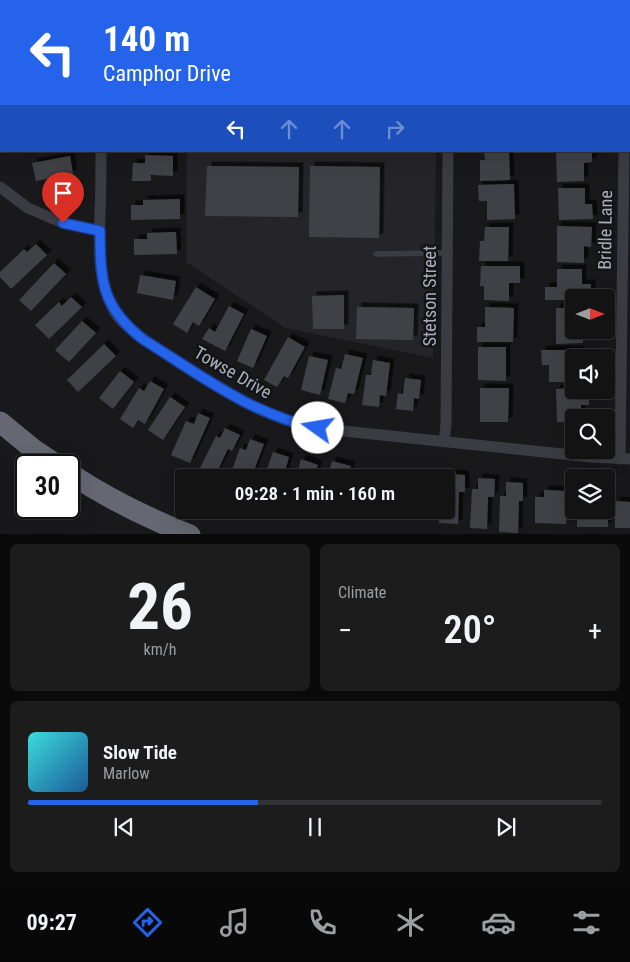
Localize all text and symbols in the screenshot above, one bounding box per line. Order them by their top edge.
text: 140 m [103,19,190,60]
icon: left [20,20,85,85]
text: Camphor Drive [103,61,231,86]
icon: left [222,115,250,143]
icon: ahead [275,115,303,143]
icon: ahead [328,115,356,143]
icon: right [381,115,409,143]
pin [42,172,84,223]
icon: arrive [49,179,77,207]
street label: Bridle Lane [594,190,616,270]
street label: Stetson Street [419,246,440,346]
north arrow [565,289,615,339]
map controls [565,289,615,519]
street label: Towse Drive [191,341,275,403]
button: sound [565,349,615,399]
position arrow [291,401,343,453]
button: search [565,409,615,459]
speed limit sign: 30 [15,454,80,519]
button: layers [565,469,615,519]
text: 09:28 · 1 min · 160 m [235,482,395,505]
text: 26 [127,569,193,645]
text: Climate [338,583,386,602]
text: 20° [444,608,496,652]
text: − [338,614,352,647]
text: + [588,614,602,647]
text: km/h [144,640,176,659]
text: Slow Tide [103,741,177,764]
text: Marlow [103,764,150,783]
icon: previous [110,813,138,841]
icon: pause [301,813,329,841]
icon: next [492,813,520,841]
icon: directions [130,905,165,940]
icon: music [217,905,252,940]
icon: phone [305,905,340,940]
icon: climate [393,905,428,940]
icon: car [481,905,516,940]
icon: filters [569,905,604,940]
text: 09:27 [26,910,77,935]

